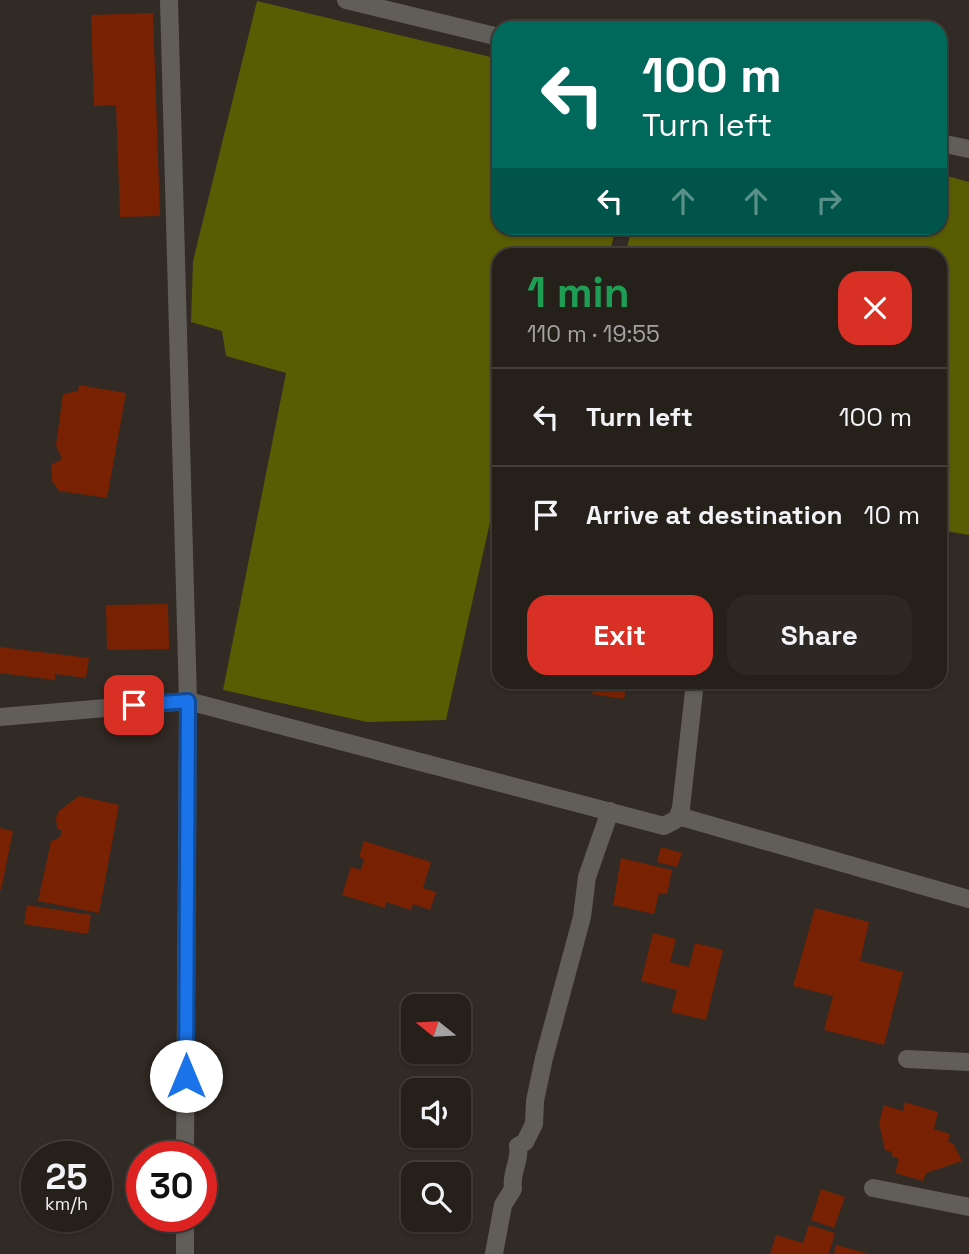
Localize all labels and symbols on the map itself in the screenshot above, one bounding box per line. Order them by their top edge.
pin [104,675,164,735]
north arrow [401,994,471,1064]
position arrow [149,1039,223,1113]
speed limit sign: 30 [126,1141,217,1232]

